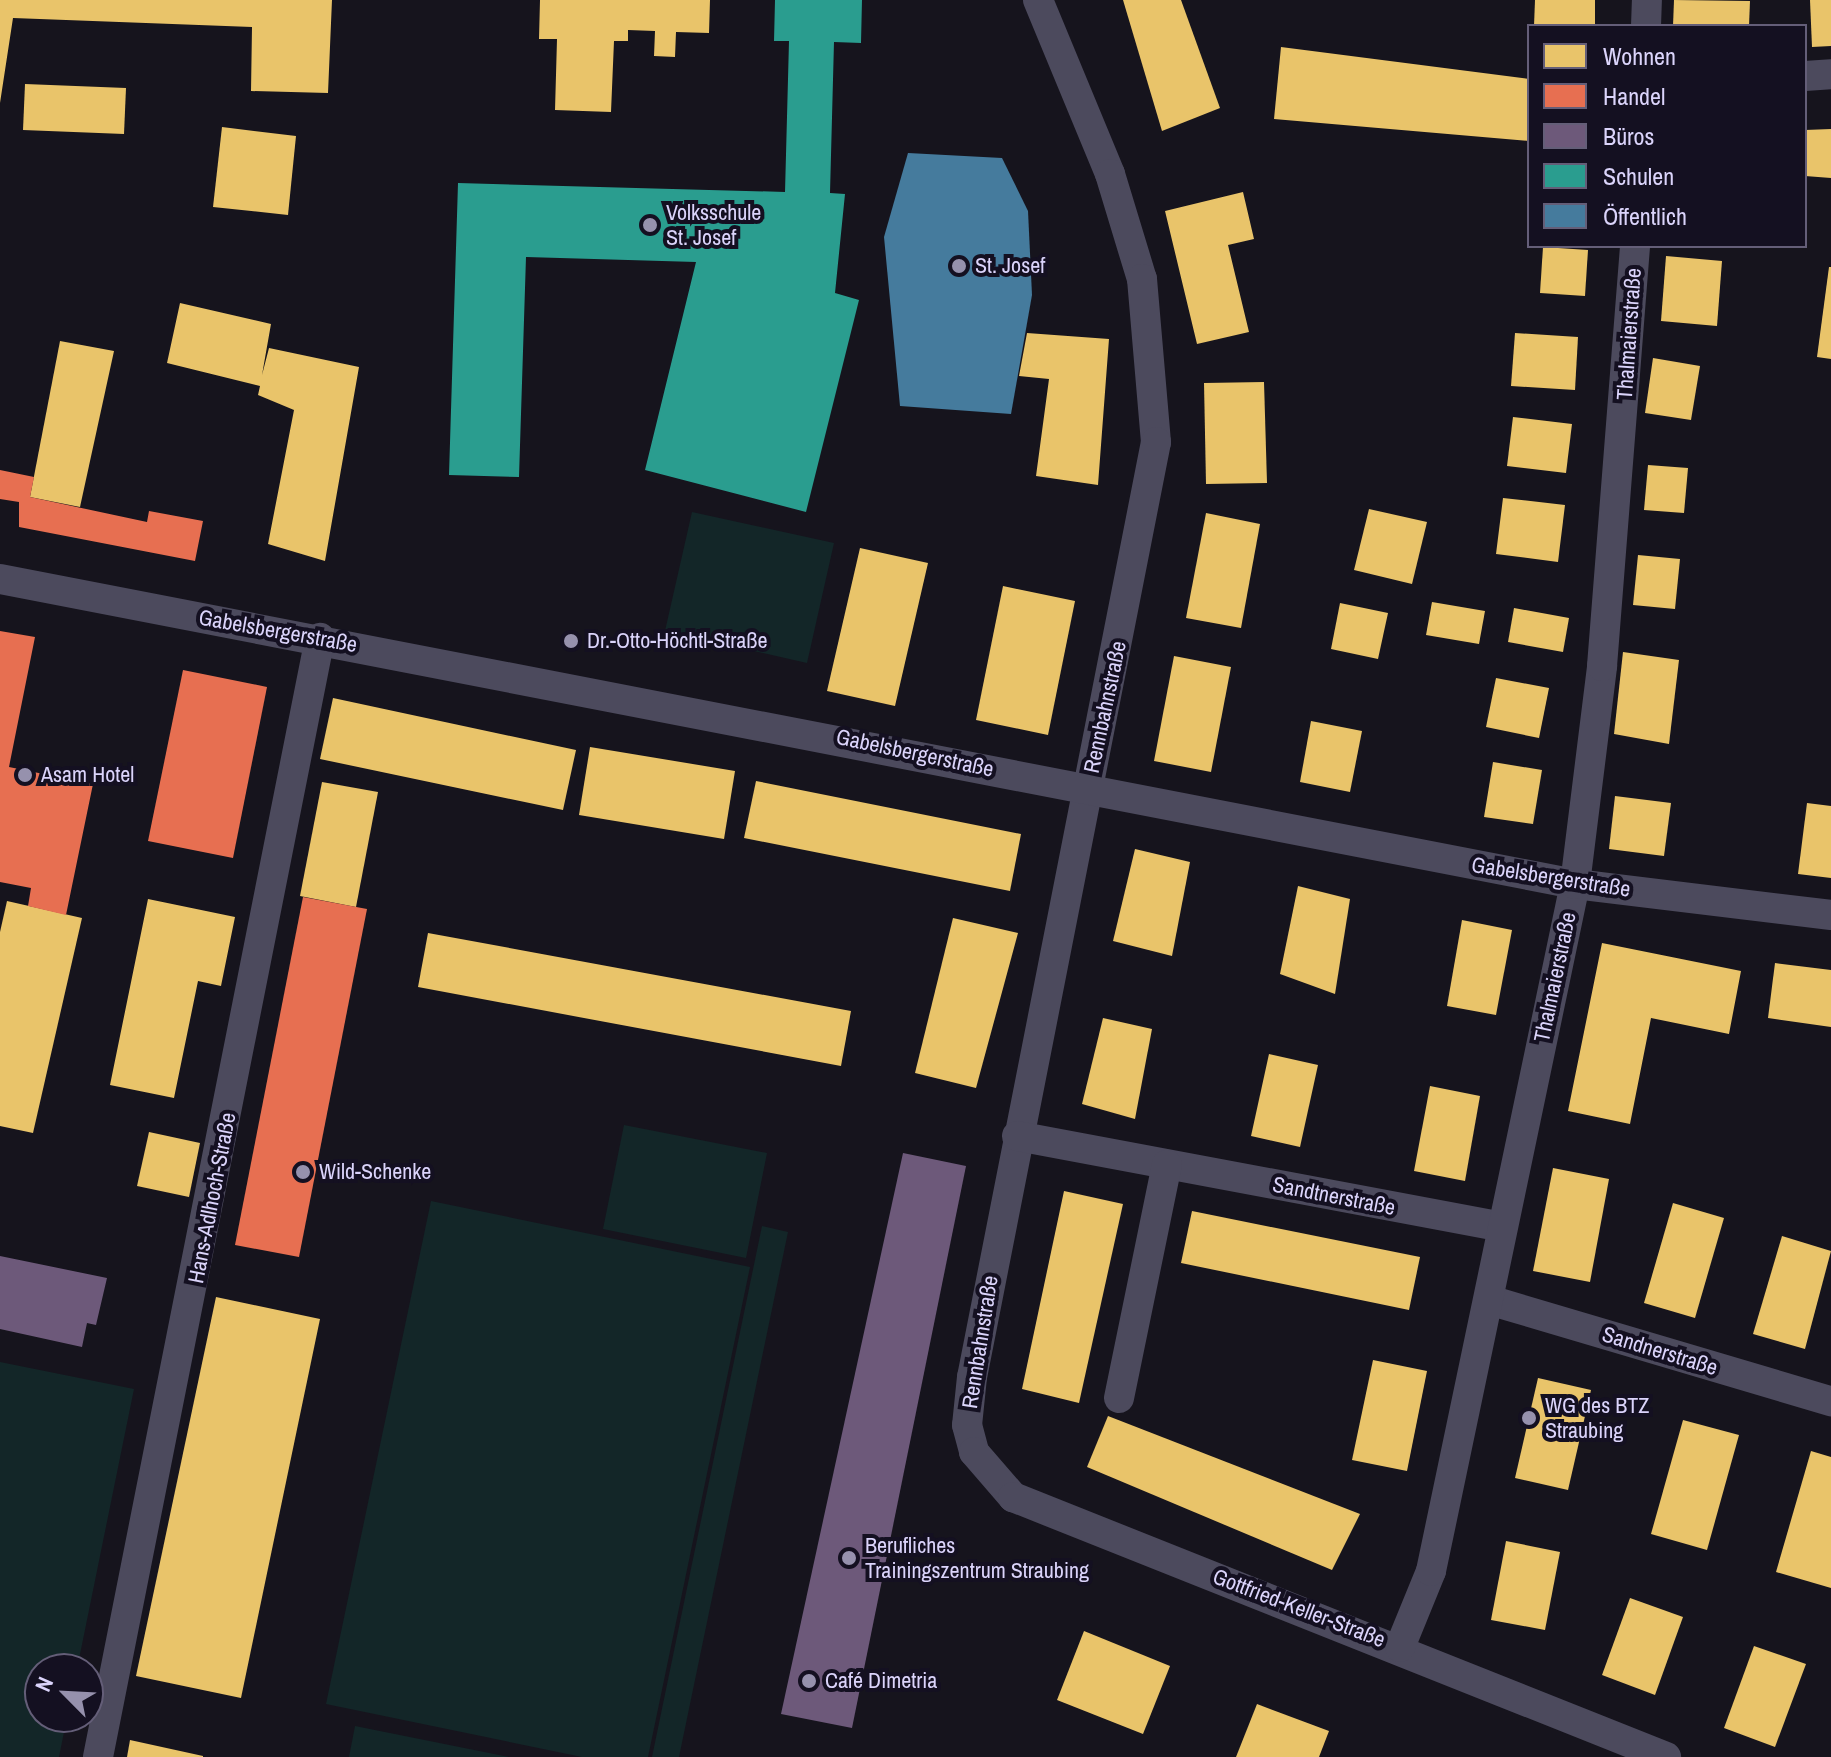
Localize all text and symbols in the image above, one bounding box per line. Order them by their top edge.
legend [1527,24,1807,248]
text: Wohnen [1603,40,1676,72]
text: Handel [1603,80,1665,112]
text: Büros [1603,120,1654,152]
text: Schulen [1603,160,1674,192]
place label: Volksschule St. Josef [666,199,761,250]
text: Öffentlich [1603,200,1687,232]
marker: Volksschule St. Josef [641,216,659,234]
place label: St. Josef [975,253,1045,279]
marker: St. Josef [950,257,968,275]
street label: Thalmaierstraße [1611,267,1647,401]
street label: Gabelsbergerstraße [197,604,359,658]
place label: Dr.-Otto-Höchtl-Straße [587,628,767,654]
marker: Dr.-Otto-Höchtl-Straße [562,632,580,650]
street label: Rennbahnstraße [1078,639,1132,775]
street label: Gabelsbergerstraße [834,723,996,783]
place label: Asam Hotel [41,762,134,788]
marker: Asam Hotel [16,766,34,784]
street label: Gabelsbergerstraße [1470,851,1632,903]
street label: Thalmaierstraße [1528,910,1582,1044]
street label: Hans-Adlhoch-Straße [182,1110,242,1286]
place label: Wild-Schenke [319,1159,431,1185]
marker: Wild-Schenke [294,1163,312,1181]
street label: Sandtnerstraße [1270,1171,1398,1221]
street label: Rennbahnstraße [956,1274,1004,1410]
street label: Sandnerstraße [1599,1321,1721,1381]
place label: WG des BTZ Straubing [1545,1392,1649,1444]
marker: WG des BTZ Straubing [1520,1409,1538,1427]
place label: Berufliches Trainingszentrum Straubing [865,1532,1089,1584]
marker: Berufliches Trainingszentrum Straubing [840,1549,858,1567]
street label: Gottfried-Keller-Straße [1209,1563,1389,1653]
north arrow [24,1653,104,1733]
place label: Café Dimetria [825,1668,937,1694]
text: N [28,1672,60,1696]
marker: Café Dimetria [800,1672,818,1690]

